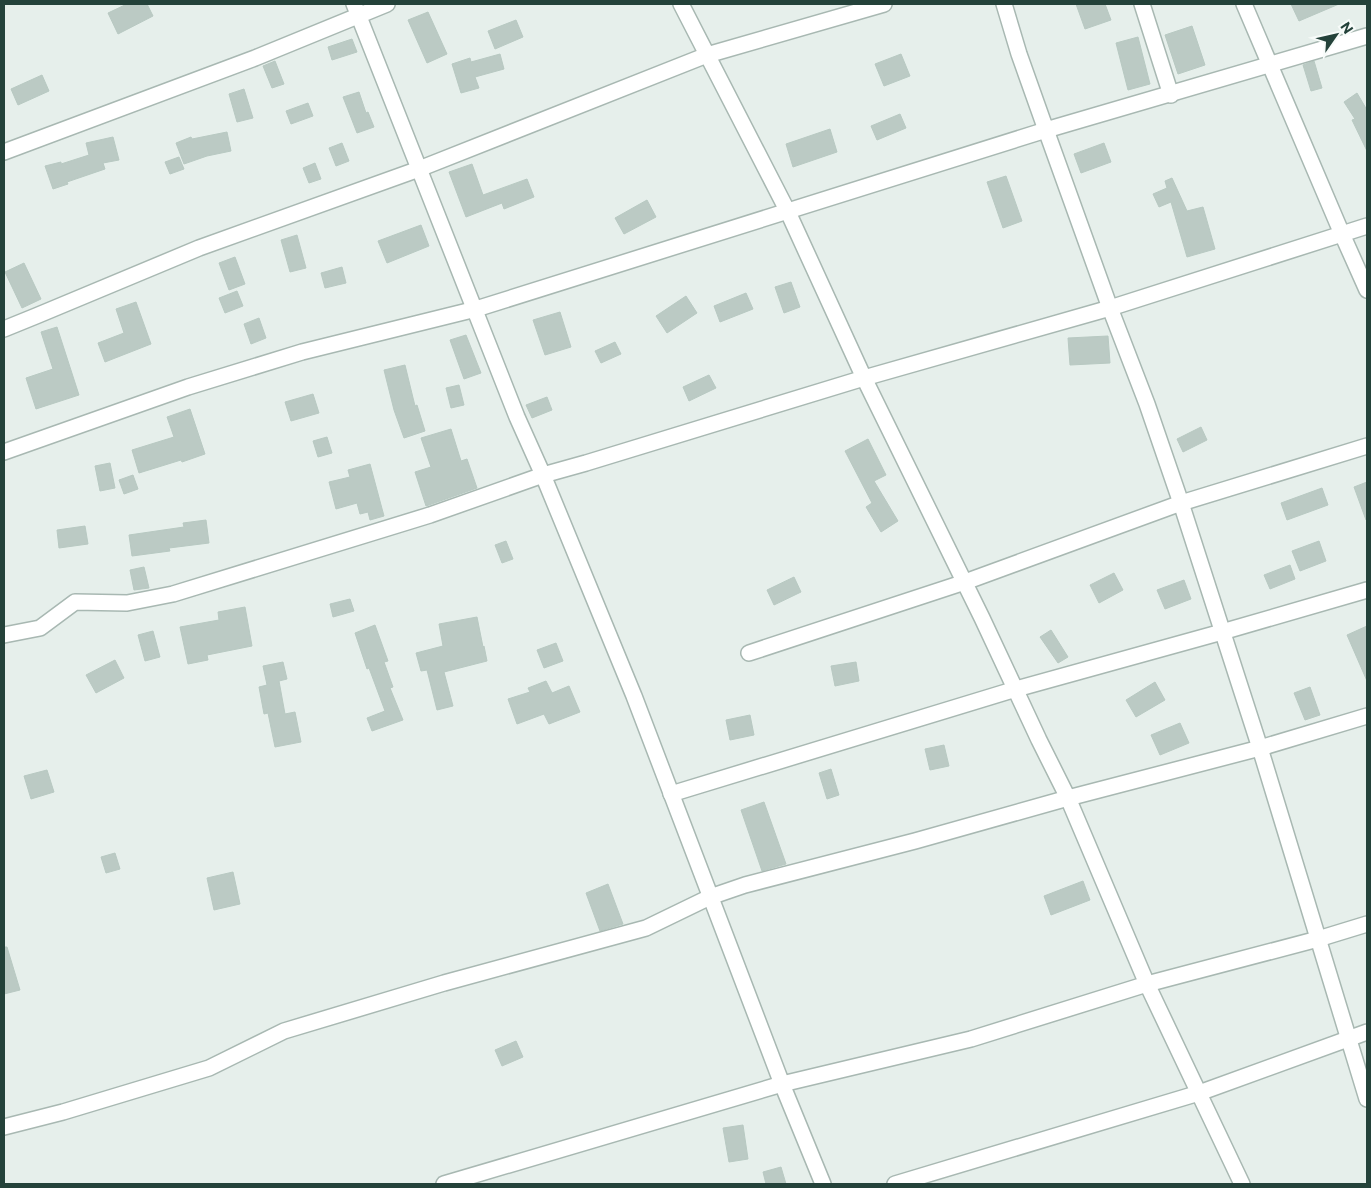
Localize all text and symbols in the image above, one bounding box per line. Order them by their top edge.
north arrow [1311,10,1361,60]
text: N [1337,18,1357,37]

